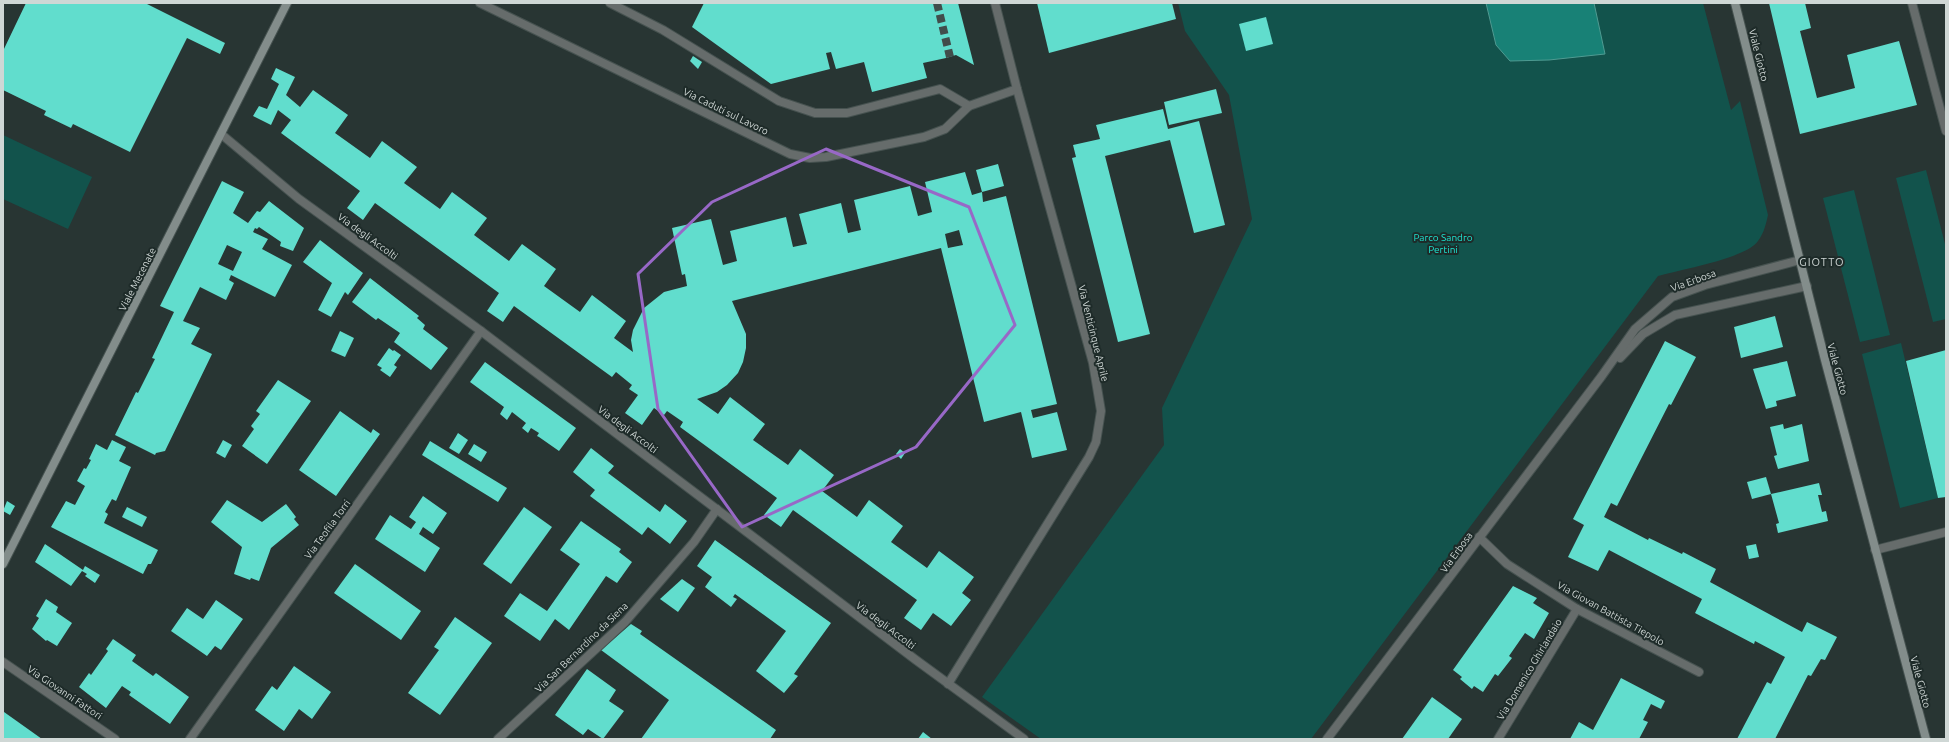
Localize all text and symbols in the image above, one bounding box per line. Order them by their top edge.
street label: Viale Giotto [1747,28,1770,82]
street label: Via Caduti sul Lavoro [681,86,770,137]
street label: Via degli Accolti [336,211,400,262]
park label: Parco Sandro Pertini [1413,232,1473,255]
street label: Viale Mecenate [117,246,158,313]
district label: GIOTTO [1799,256,1845,268]
street label: Via Erbosa [1669,267,1717,294]
street label: Via Venticinque Aprile [1076,284,1111,382]
street label: Viale Giotto [1825,342,1850,396]
street label: Via degli Accolti [596,403,660,455]
street label: Via Teofila Torri [302,498,352,561]
street label: Via Erbosa [1438,530,1475,575]
street label: Via Giovan Battista Tiepolo [1555,579,1666,648]
street label: Via degli Accolti [854,599,918,651]
street label: Via San Bernardino da Siena [533,600,630,695]
street label: Via Domenico Ghirlandaio [1495,617,1564,722]
street label: Viale Giotto [1908,655,1933,709]
street label: Via Giovanni Fattori [25,663,104,721]

